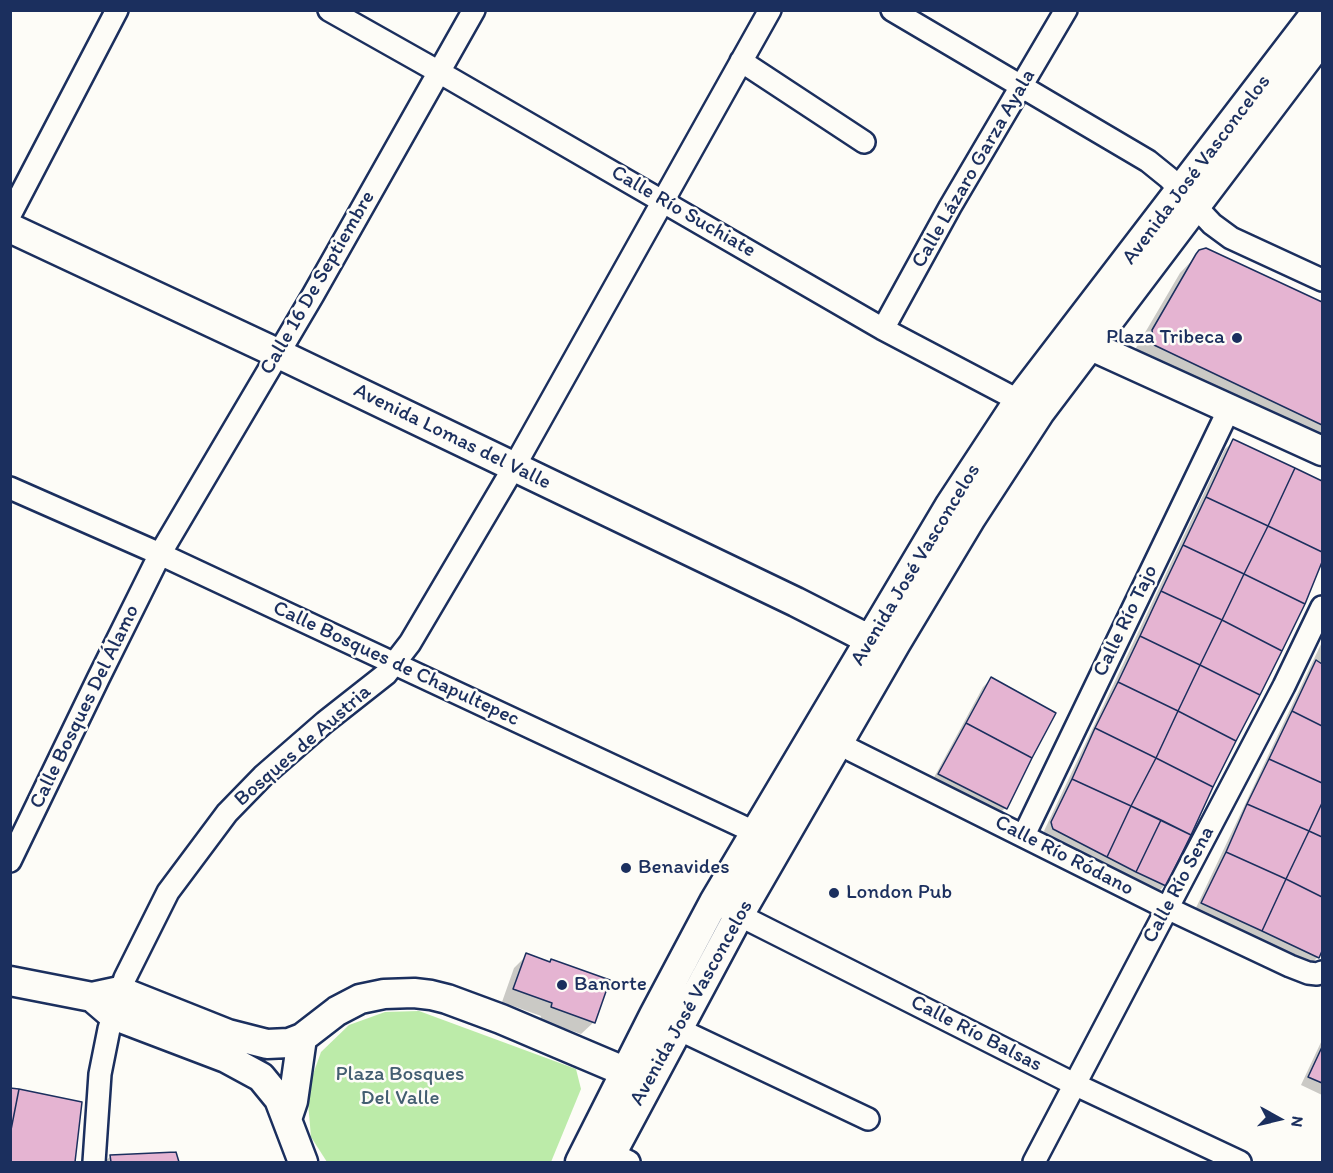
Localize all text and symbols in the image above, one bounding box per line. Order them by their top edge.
street label: Calle Lázaro Garza Ayala [907,65,1041,273]
street label: Avenida José Vasconcelos [1117,70,1277,270]
street label: Calle Río Suchiate [606,160,760,264]
street label: Calle 16 De Septiembre [255,187,381,379]
place label: Plaza Tribeca [1106,325,1225,351]
marker: Plaza Tribeca [1230,331,1244,345]
street label: Avenida Lomas del Valle [349,378,555,496]
street label: Avenida José Vasconcelos [846,459,986,671]
street label: Calle Río Tajo [1088,561,1164,681]
street label: Calle Bosques de Chapultepec [269,596,523,732]
street label: Calle Bosques Del Álamo [25,601,145,813]
street label: Bosques de Austria [229,680,377,812]
street label: Calle Río Ródano [990,810,1138,902]
street label: Calle Río Sena [1138,822,1220,948]
place label: Benavides [638,855,730,881]
marker: Benavides [619,861,633,875]
place label: London Pub [846,880,952,906]
marker: London Pub [827,886,841,900]
street label: Avenida José Vasconcelos [625,896,759,1110]
place label: Banorte [574,972,647,998]
marker: Banorte [555,978,569,992]
street label: Calle Río Balsas [906,990,1046,1078]
park label: Plaza Bosques Del Valle [336,1062,464,1112]
north arrow [1249,1089,1309,1149]
text: N [1287,1115,1307,1128]

